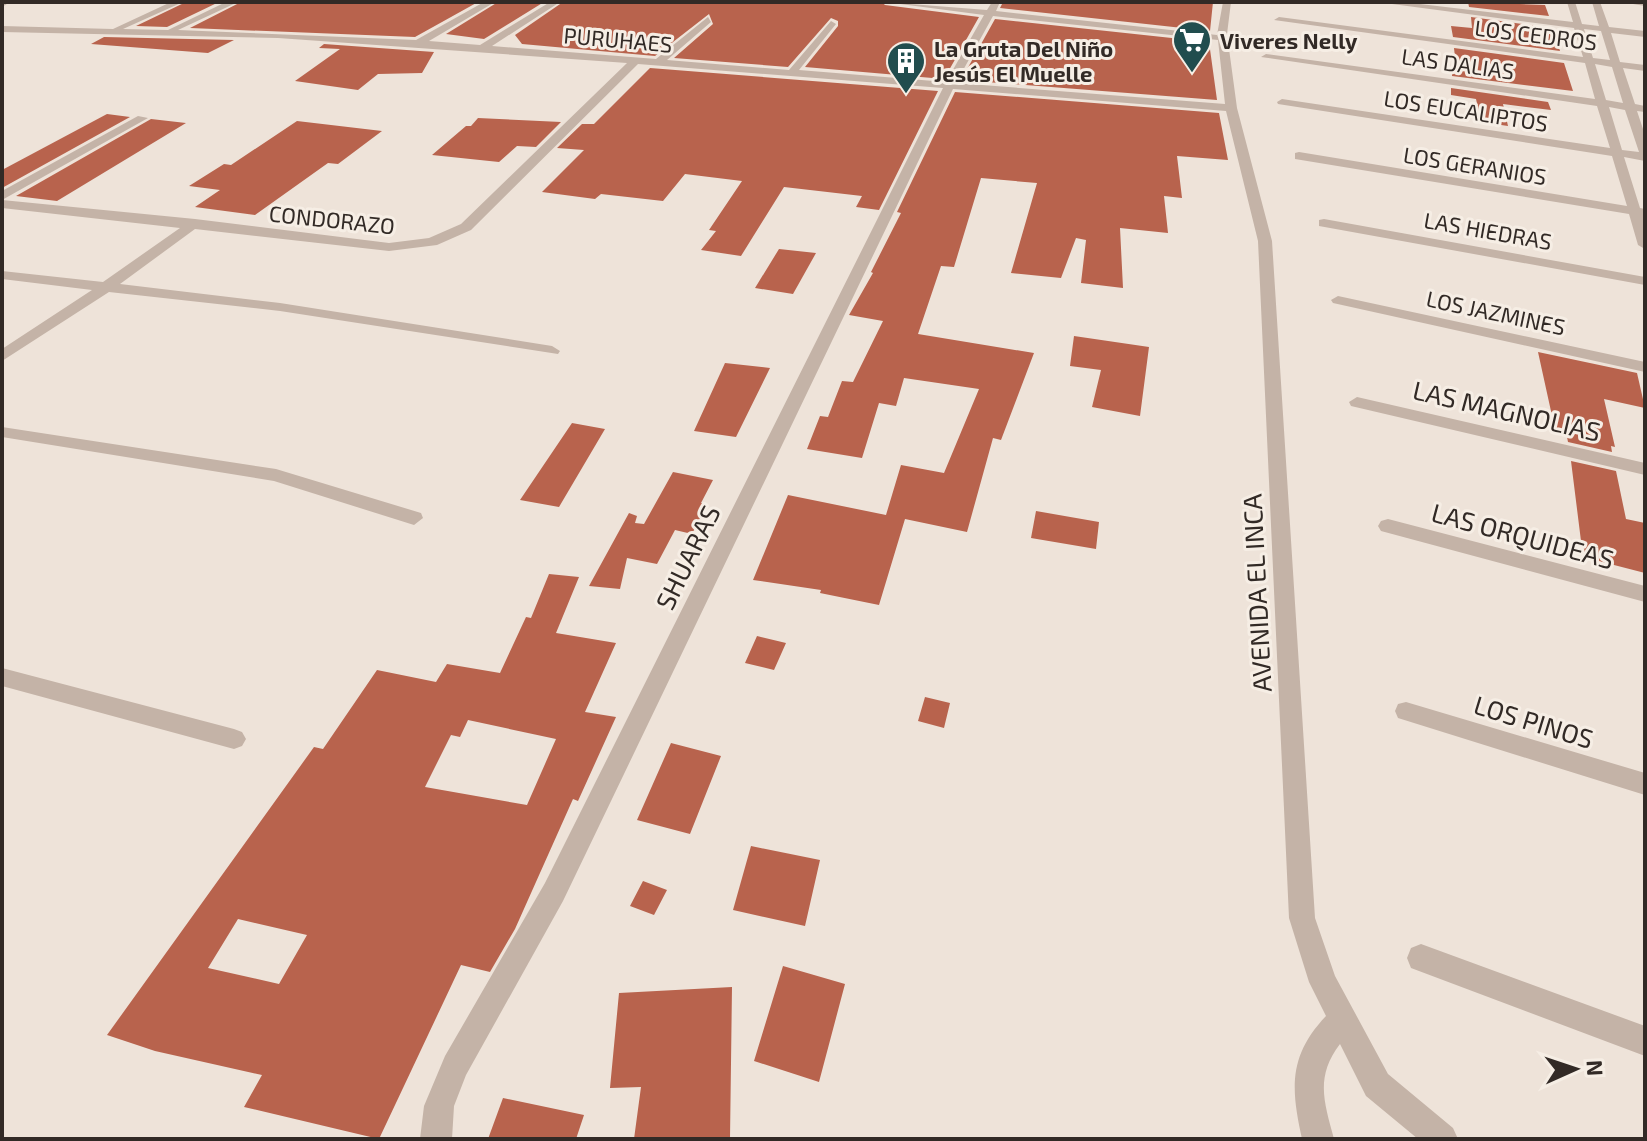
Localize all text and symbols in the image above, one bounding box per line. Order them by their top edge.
street label: LOS CEDROS [1473,14,1599,54]
supermarket icon: Viveres Nelly [1171,19,1213,74]
street label: PURUHAES [563,21,673,57]
place label: Viveres Nelly [1220,27,1358,54]
place label: La Gruta Del Niño Jesús El Muelle [934,35,1113,86]
building icon: La Gruta Del Niño Jesús El Muelle [885,40,927,95]
street label: LAS DALIAS [1400,42,1516,84]
street label: LOS EUCALIPTOS [1382,84,1550,136]
street label: LOS GERANIOS [1402,141,1548,189]
street label: CONDORAZO [268,199,396,239]
street label: LAS HIEDRAS [1422,206,1554,254]
street label: LOS JAZMINES [1424,285,1568,339]
street label: LAS MAGNOLIAS [1410,373,1604,447]
street label: AVENIDA EL INCA [1235,493,1277,693]
street label: LAS ORQUIDEAS [1428,496,1618,574]
street label: SHUARAS [648,500,726,614]
street label: LOS PINOS [1471,688,1597,754]
north arrow [1535,1029,1615,1109]
text: N [1583,1059,1609,1077]

